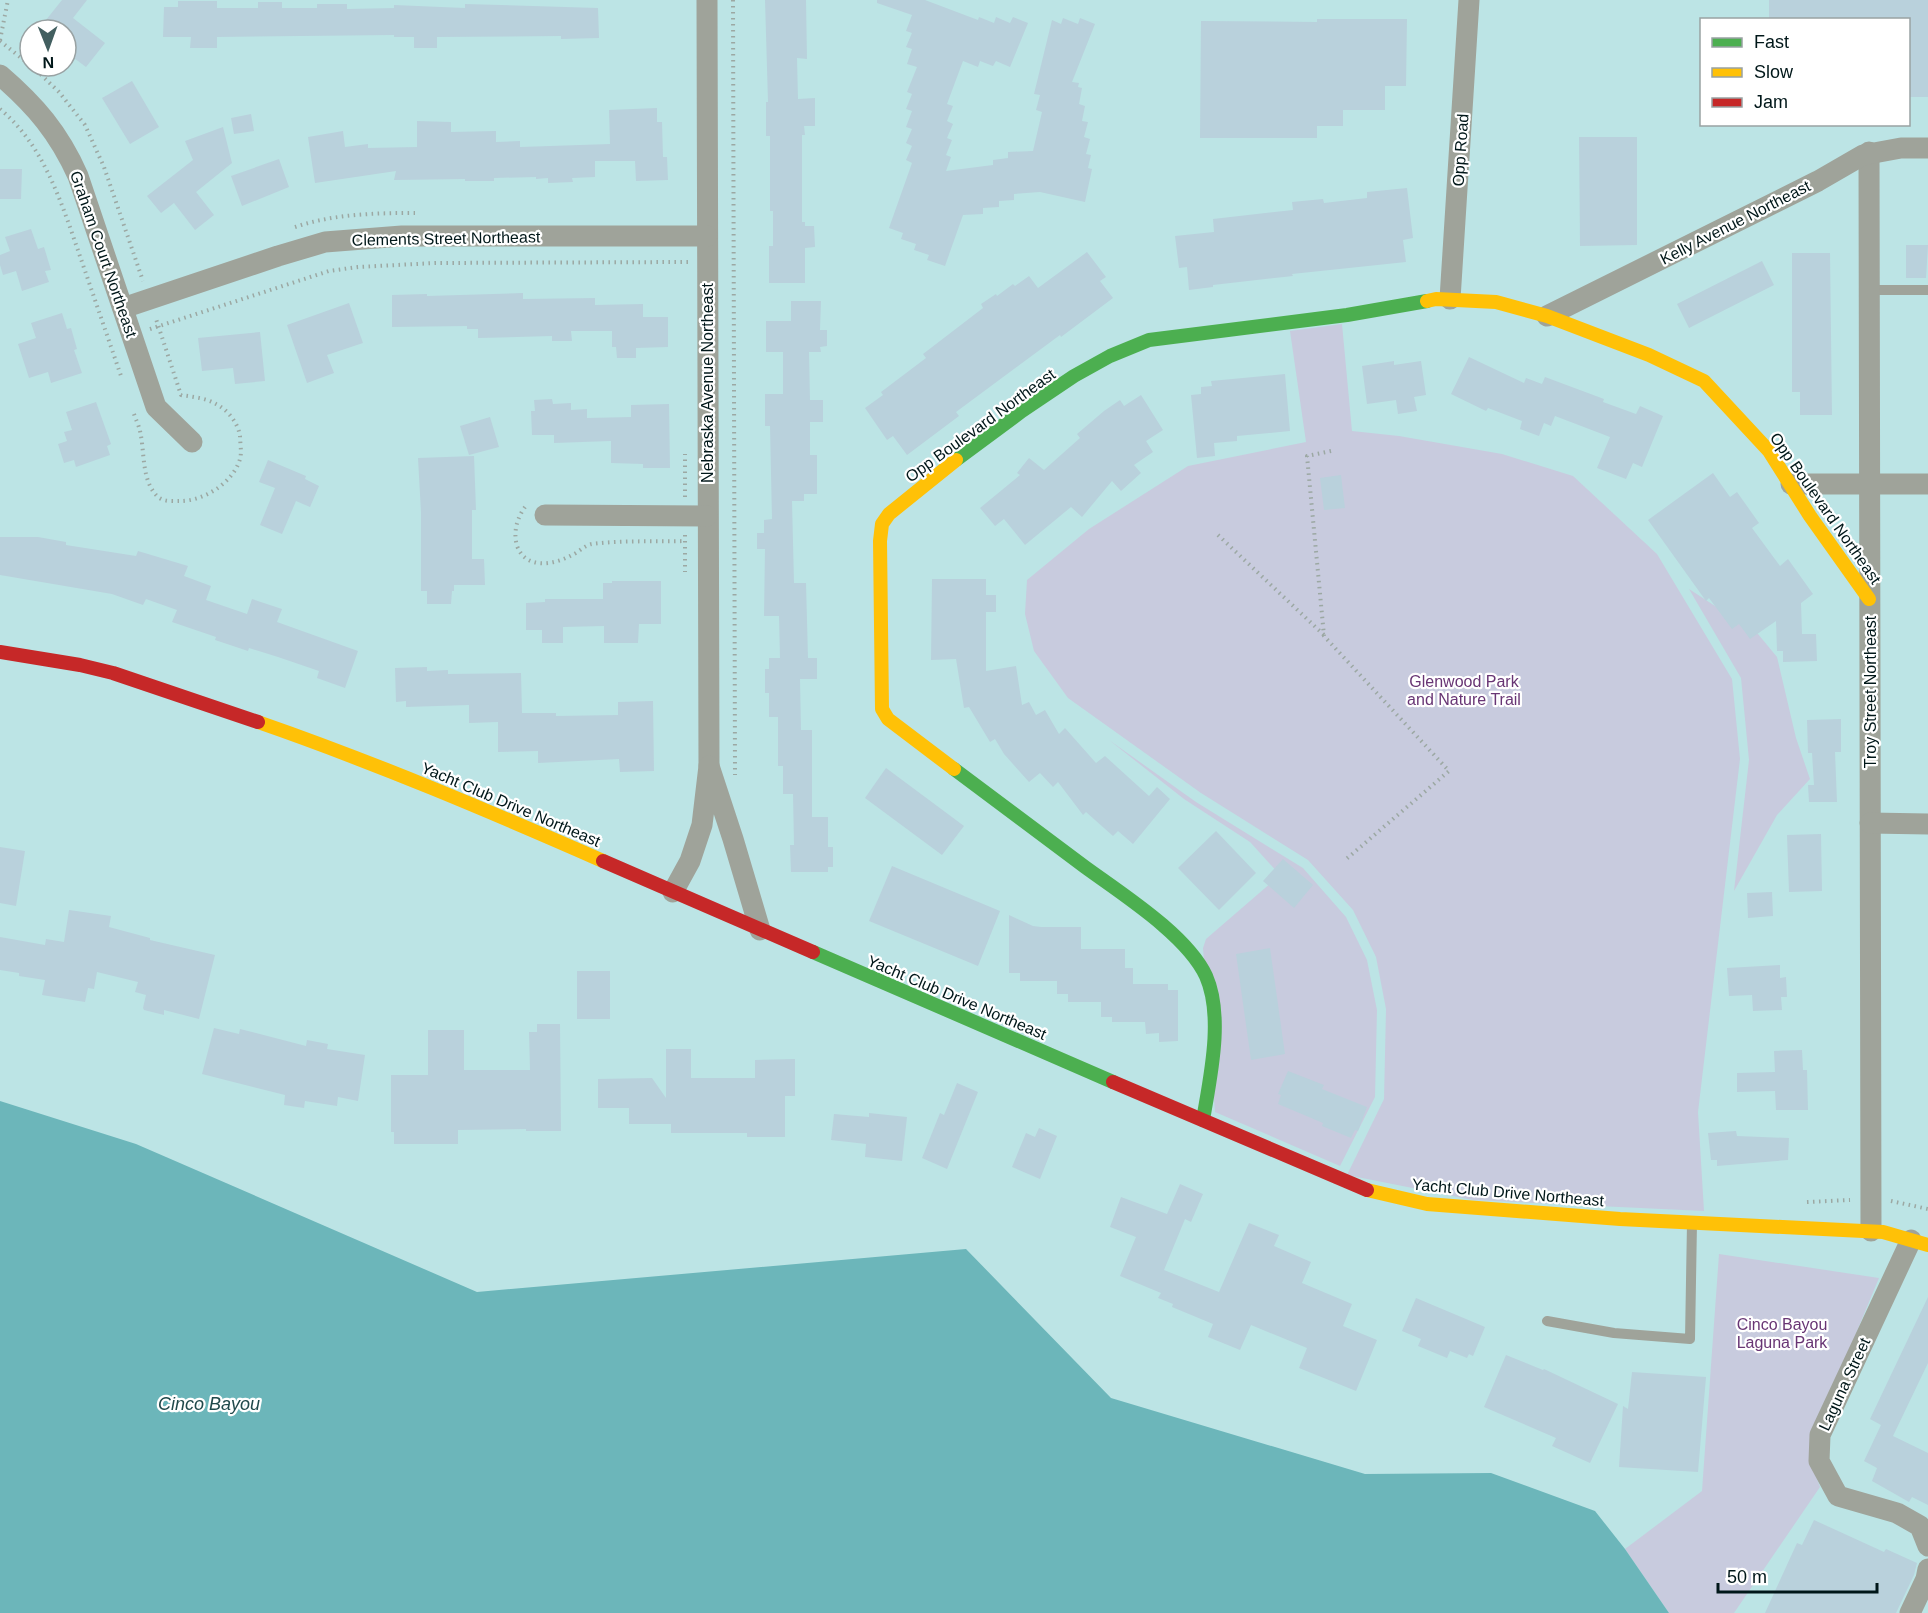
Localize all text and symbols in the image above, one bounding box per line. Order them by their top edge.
north arrow [18,18,78,78]
legend [1700,18,1910,126]
text: Fast [1754,32,1789,52]
text: N [42,54,54,71]
text: Slow [1754,62,1794,82]
text: Jam [1754,92,1788,112]
street label: Opp Road [1449,113,1472,187]
street label: Graham Court Northeast [67,169,140,340]
street label: Kelly Avenue Northeast [1657,177,1814,268]
street label: Clements Street Northeast [352,228,541,249]
street label: Nebraska Avenue Northeast [699,283,716,483]
street label: Opp Boulevard Northeast [902,365,1059,485]
street label: Opp Boulevard Northeast [1767,429,1885,588]
street label: Troy Street Northeast [1862,615,1879,768]
park label: Glenwood Park and Nature Trail [1407,673,1521,708]
street label: Yacht Club Drive Northeast [419,759,603,850]
street label: Yacht Club Drive Northeast [865,952,1049,1043]
street label: Yacht Club Drive Northeast [1411,1176,1605,1209]
park label: Cinco Bayou Laguna Park [1737,1316,1828,1351]
street label: Laguna Street [1816,1335,1874,1433]
water label: Cinco Bayou [158,1394,260,1414]
scale bar [1718,1556,1877,1594]
text: 50 m [1727,1567,1767,1587]

